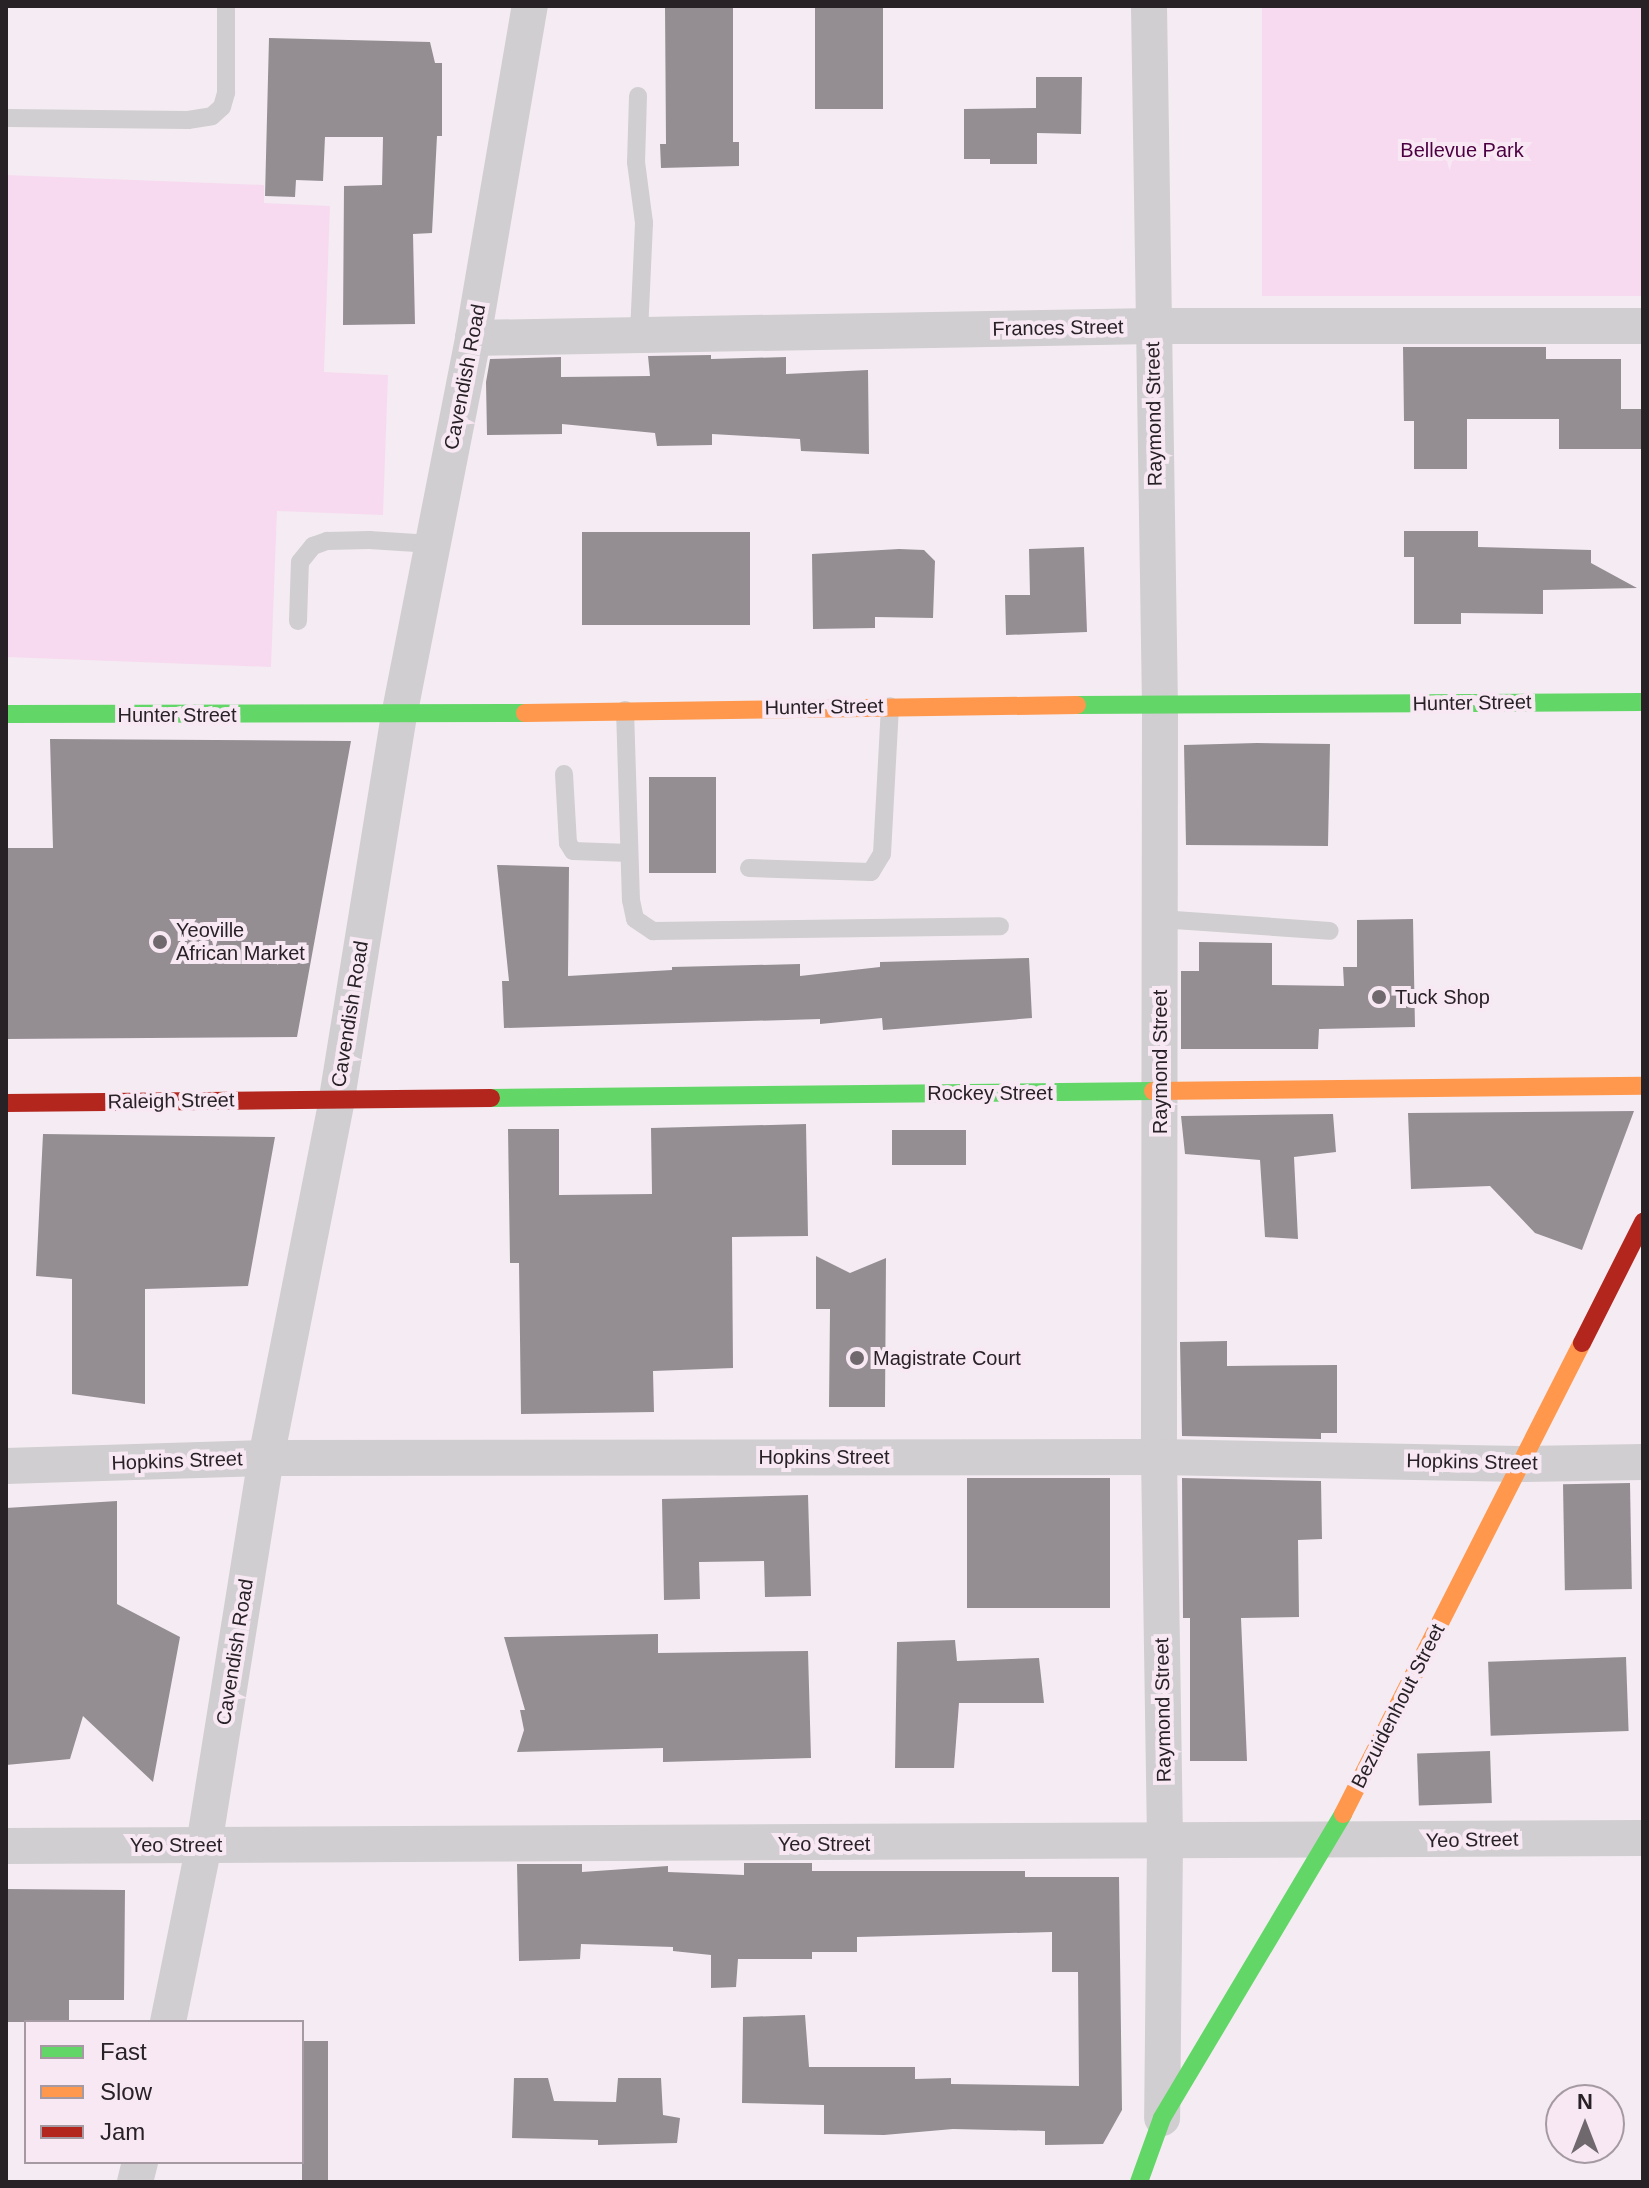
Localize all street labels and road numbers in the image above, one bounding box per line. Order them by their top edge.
street label: Cavendish Road [439,302,491,452]
street label: Frances Street [992,315,1124,341]
street label: Raymond Street [1141,342,1167,486]
street label: Hunter Street [1412,690,1532,716]
street label: Hunter Street [764,694,884,720]
street label: Hunter Street [118,703,236,727]
street label: Cavendish Road [327,939,373,1089]
street label: Raymond Street [1148,990,1172,1134]
street label: Rockey Street [927,1081,1053,1105]
street label: Raleigh Street [107,1088,235,1114]
street label: Hopkins Street [758,1445,890,1469]
street label: Hopkins Street [111,1447,243,1475]
street label: Hopkins Street [1406,1449,1538,1475]
street label: Cavendish Road [212,1577,258,1727]
street label: Bezuidenhout Street [1346,1620,1450,1792]
street label: Raymond Street [1150,1638,1176,1782]
street label: Yeo Street [1425,1827,1519,1853]
street label: Yeo Street [778,1832,870,1856]
street label: Yeo Street [130,1833,222,1857]

